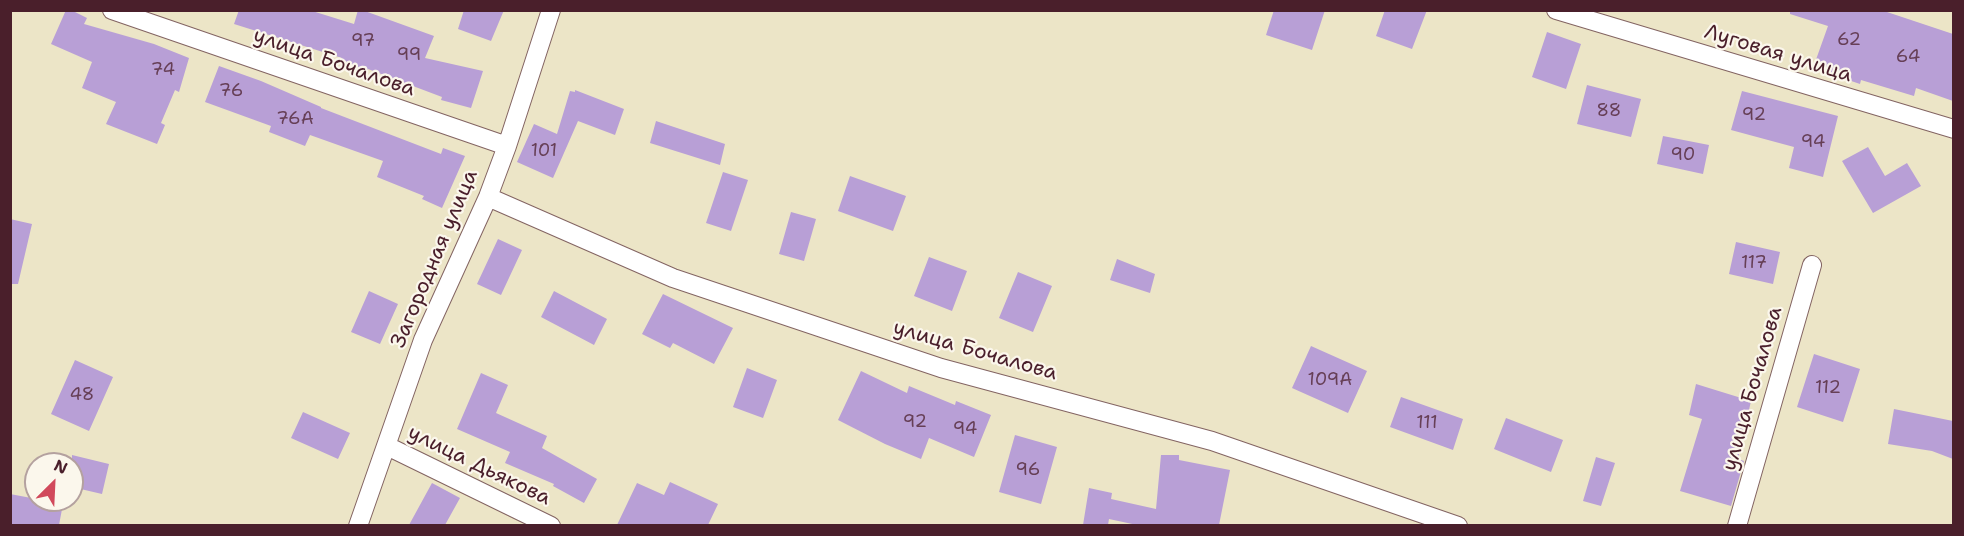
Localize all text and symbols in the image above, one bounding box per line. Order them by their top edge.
street label: Луговая улица [1701,20,1855,88]
street label: улица Бочалова [250,23,418,103]
house number: 62 [1837,29,1861,51]
house number: 97 [351,30,375,52]
house number: 99 [397,44,421,66]
house number: 64 [1896,46,1920,68]
house number: 74 [151,59,175,81]
house number: 76 [219,80,243,102]
house number: 88 [1597,100,1621,122]
house number: 92 [1742,104,1766,126]
house number: 76А [276,108,314,130]
house number: 94 [1801,131,1825,153]
house number: 101 [531,140,557,162]
house number: 90 [1671,144,1695,166]
street label: Загородная улица [386,166,484,352]
house number: 117 [1741,252,1767,274]
street label: улица Бочалова [1718,304,1788,474]
street label: улица Бочалова [890,316,1060,386]
house number: 109А [1308,369,1352,391]
house number: 112 [1815,377,1841,399]
house number: 48 [70,384,94,406]
house number: 92 [903,411,927,433]
house number: 111 [1416,412,1438,434]
house number: 94 [953,418,977,440]
street label: улица Дьякова [403,421,555,511]
north arrow [24,452,84,512]
text: N [51,455,71,479]
house number: 96 [1016,459,1040,481]

